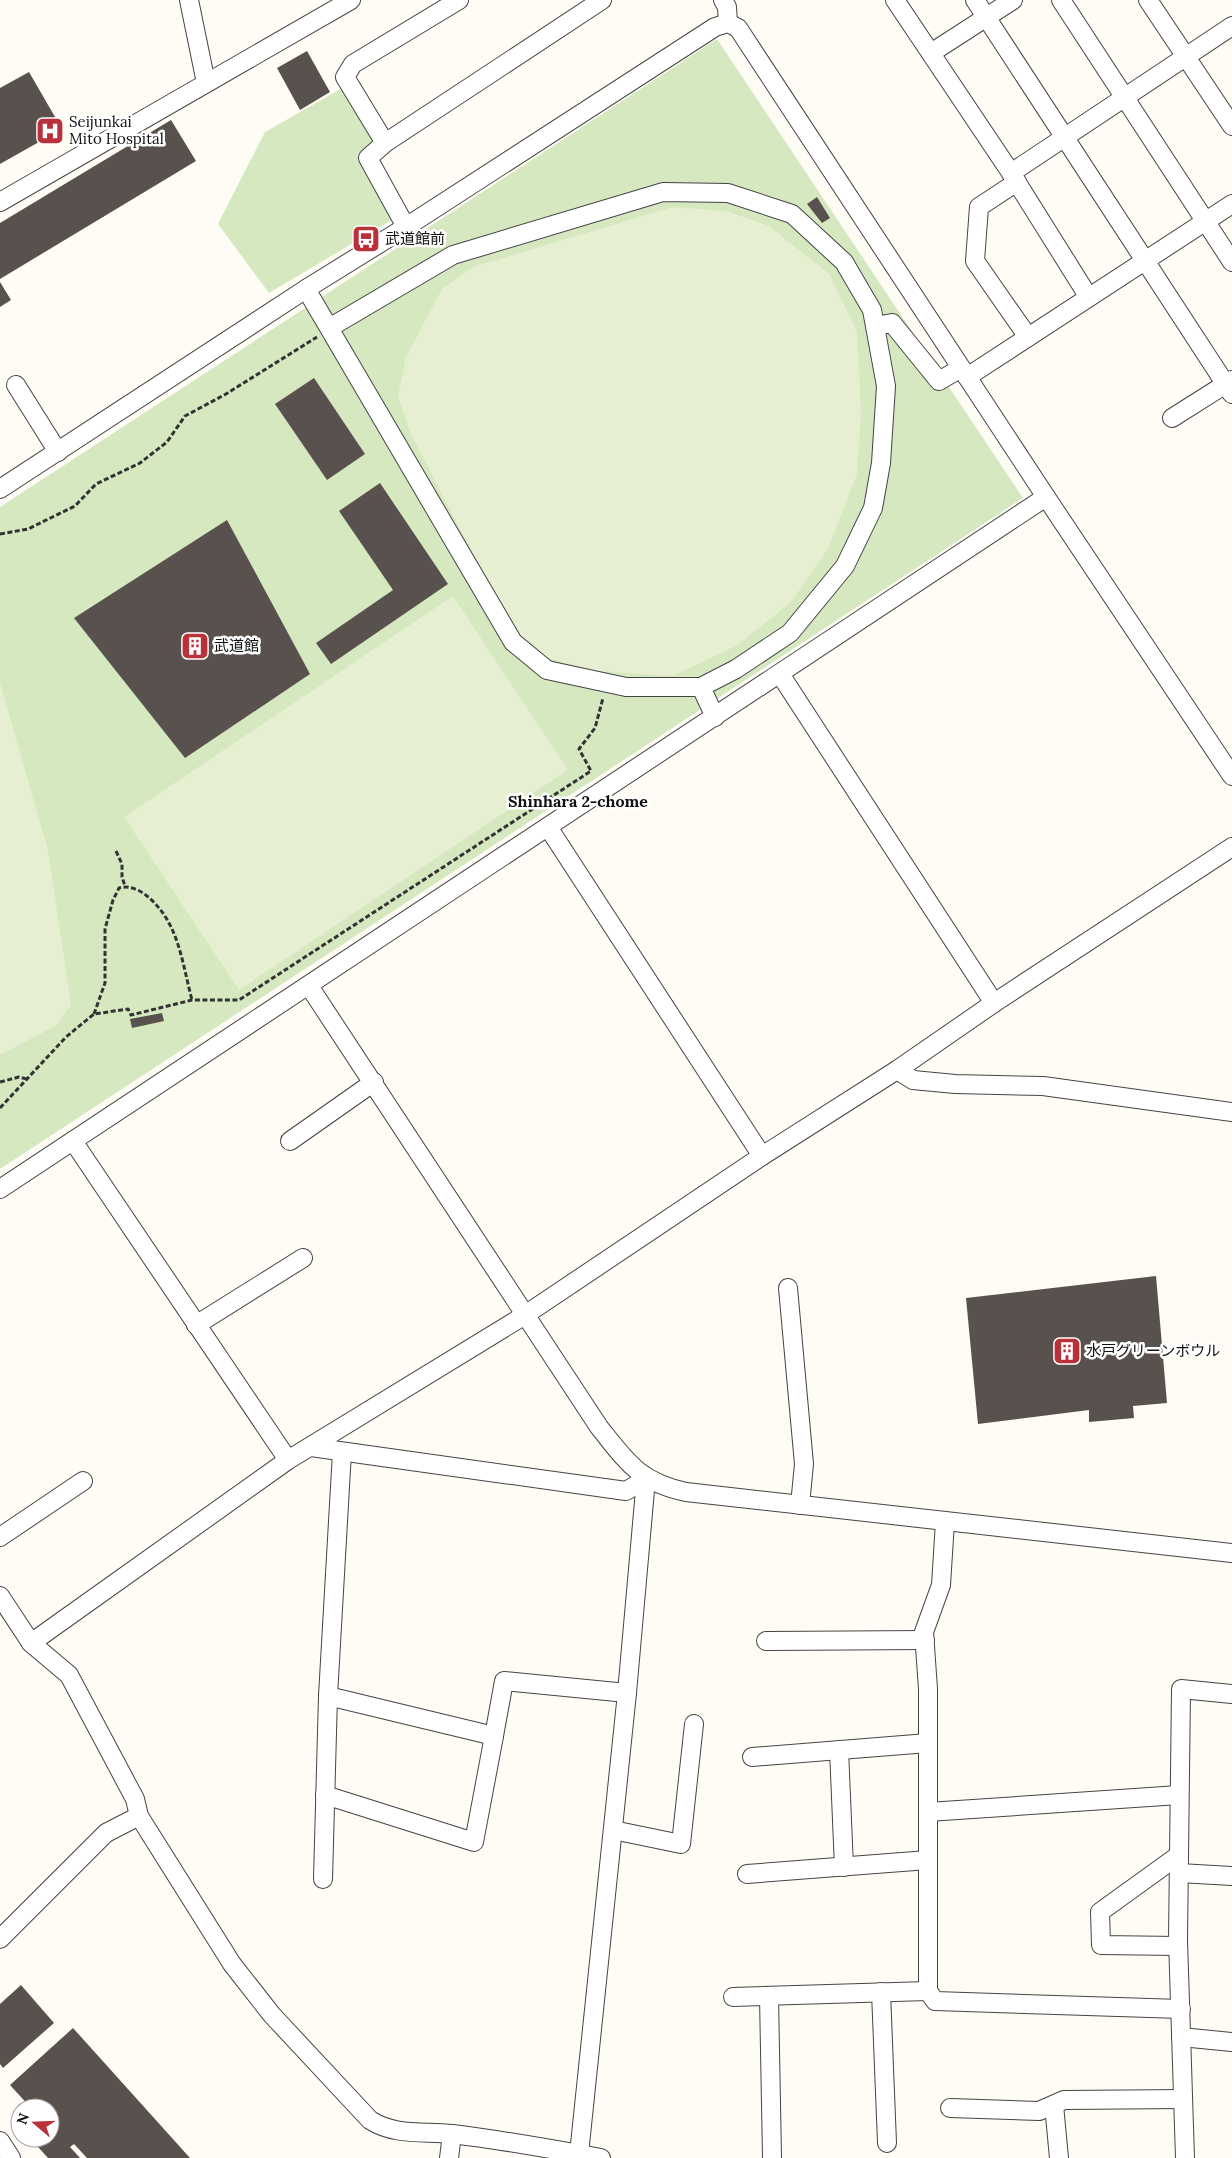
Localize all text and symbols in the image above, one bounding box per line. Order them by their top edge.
place label: Seijunkai Mito Hospital [69,112,164,148]
hospital icon: Seijunkai Mito Hospital [35,116,65,146]
bus stop icon: 武道館前 [351,224,381,254]
place label: 武道館前 [385,229,445,248]
building icon: 武道館 [180,631,210,661]
place label: 武道館 [214,636,259,655]
district label: Shinhara 2-chome [508,791,648,811]
building icon: 水戸グリーンボウル [1052,1336,1082,1366]
place label: 水戸グリーンボウル [1086,1341,1220,1360]
north arrow [10,2098,60,2148]
text: N [12,2111,33,2127]

